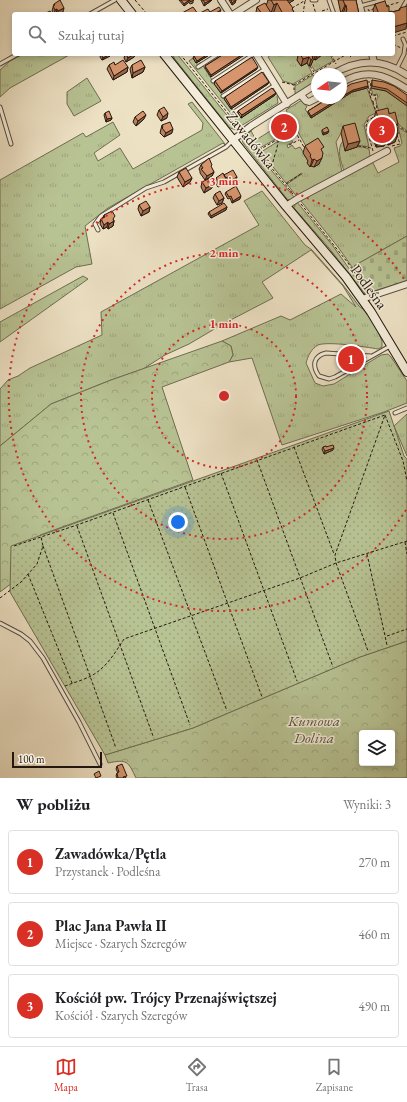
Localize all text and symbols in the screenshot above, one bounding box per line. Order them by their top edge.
search box [12,12,395,56]
icon: search [26,23,48,45]
text: Szukaj tutaj [58,25,124,44]
north arrow [311,68,347,104]
street label: Zawadówka [222,107,280,172]
pin: 2 [271,112,297,142]
pin: 3 [369,115,395,145]
text: 3 min [209,173,239,189]
text: 2 min [209,245,239,261]
street label: Podleśna [347,261,392,313]
text: 1 min [209,316,239,332]
pin: 1 [338,344,364,374]
centre of rings [217,389,231,403]
your location [168,512,188,532]
park label: Kumowa Dolina [287,711,340,747]
map controls [359,730,395,766]
button: layers [359,730,395,766]
scale bar [12,750,102,769]
text: 100 m [18,752,45,766]
text: W pobliżu [16,793,90,815]
text: Wyniki: 3 [343,796,391,813]
text: Zawadówka/Pętla [55,844,166,863]
text: 1 [27,854,33,871]
text: 270 m [359,854,390,871]
text: Przystanek · Podleśna [55,863,160,880]
text: Plac Jana Pawła II [55,916,167,935]
text: 2 [27,926,33,943]
text: 460 m [359,926,390,943]
text: Miejsce · Szarych Szeregów [55,935,187,952]
text: Kościół pw. Trójcy Przenajświętszej [55,988,277,1007]
text: 3 [27,998,33,1015]
text: 490 m [359,998,390,1015]
text: Kościół · Szarych Szeregów [55,1007,187,1024]
tab: Mapa [54,1056,78,1094]
tab: Trasa [186,1056,208,1094]
tab: Zapisane [316,1056,353,1094]

